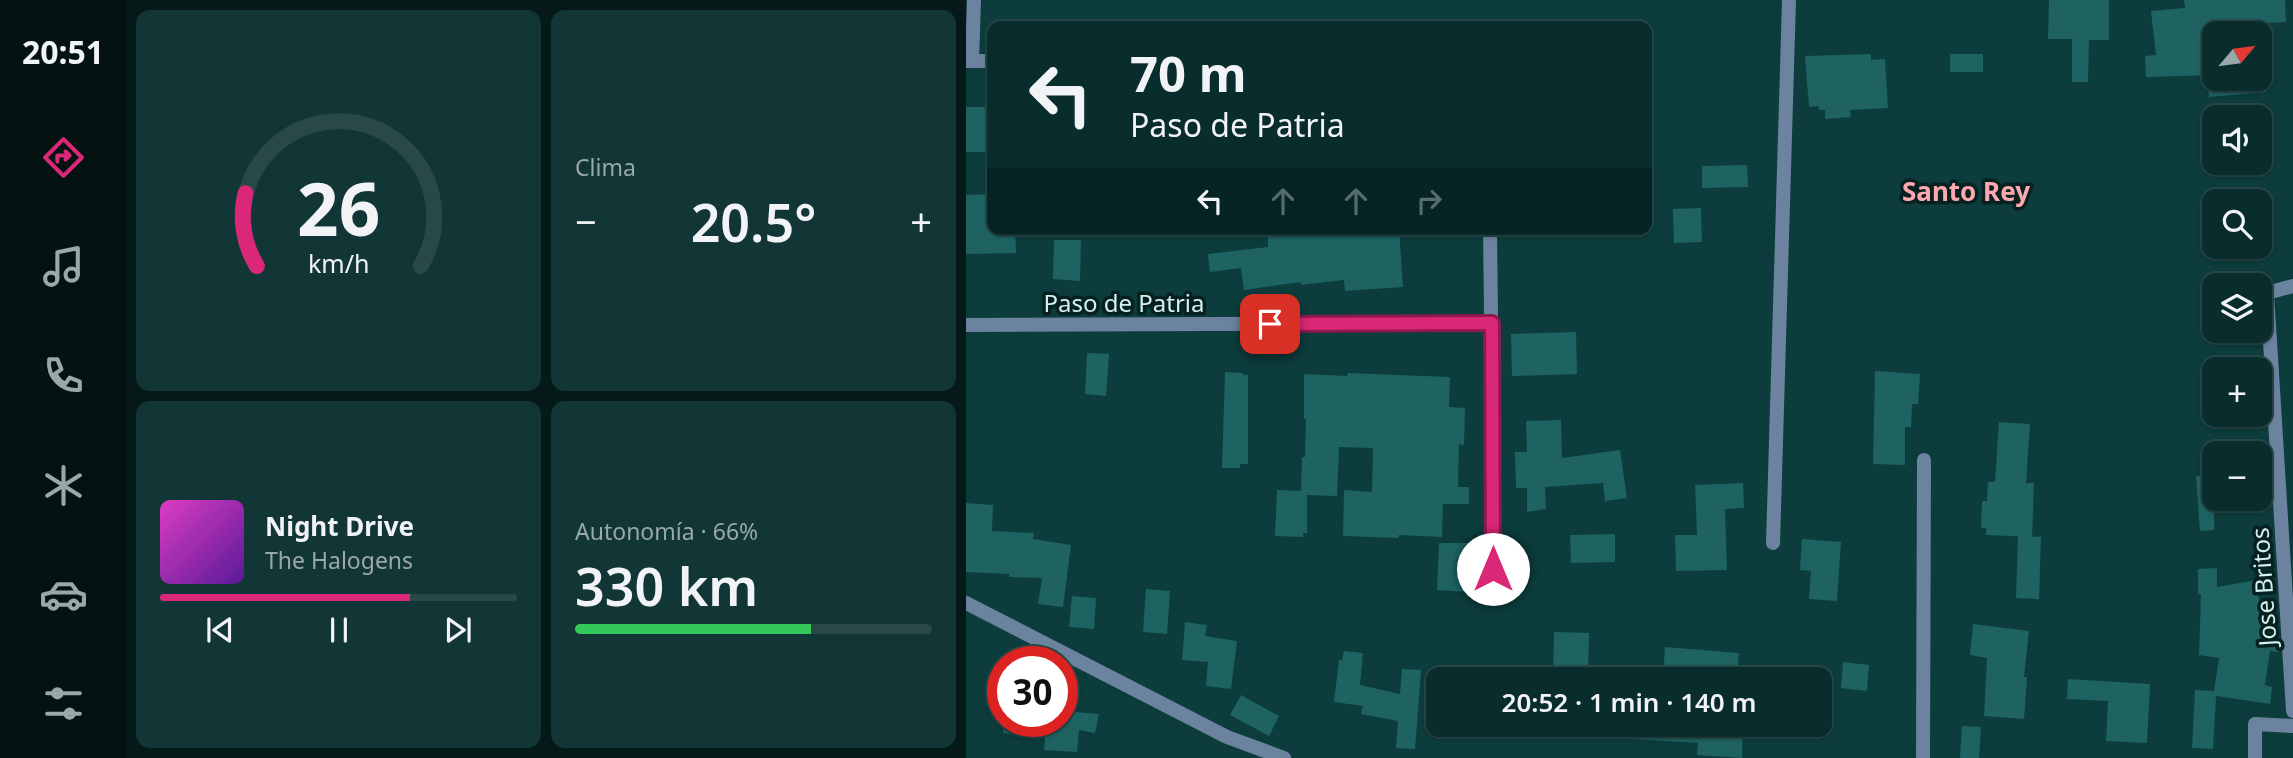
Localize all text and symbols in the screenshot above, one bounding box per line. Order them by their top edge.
north arrow [2202,21,2272,91]
map controls [2202,21,2272,511]
text: 20:51 [22,30,104,73]
text: 70 m [1130,40,1247,106]
icon: left [1015,49,1106,140]
text: Paso de Patria [1130,103,1345,146]
button: sound [2202,105,2272,175]
icon: directions [39,133,88,182]
text: Clima [575,151,636,183]
text: 26 [297,159,380,258]
district label: Santo Rey [1902,173,2030,209]
icon: left [1191,182,1229,220]
icon: ahead [1264,182,1302,220]
icon: ahead [1337,182,1375,220]
icon: right [1410,182,1448,220]
text: 20.5° [691,186,816,257]
button: search [2202,189,2272,259]
text: − [575,195,597,247]
text: + [910,195,932,247]
icon: music [39,242,88,291]
text: km/h [308,246,369,280]
button: layers [2202,273,2272,343]
street label: Paso de Patria [1044,286,1205,319]
pin [1240,294,1300,354]
icon: arrive [1251,305,1289,343]
icon: phone [39,351,88,400]
button: + [2202,357,2272,427]
button: − [2202,441,2272,511]
icon: climate [39,461,88,510]
text: Night Drive [265,508,414,544]
text: Autonomía · 66% [575,515,758,547]
street label: Jose Britos [2242,527,2284,649]
position arrow [1456,532,1530,606]
text: The Halogens [265,544,413,576]
text: 330 km [575,550,758,621]
icon: car [39,570,88,619]
icon: previous [201,611,239,649]
icon: pause [320,611,358,649]
icon: next [439,611,477,649]
speed limit sign: 30 [987,646,1078,737]
icon: filters [39,679,88,728]
text: 20:52 · 1 min · 140 m [1502,684,1756,720]

